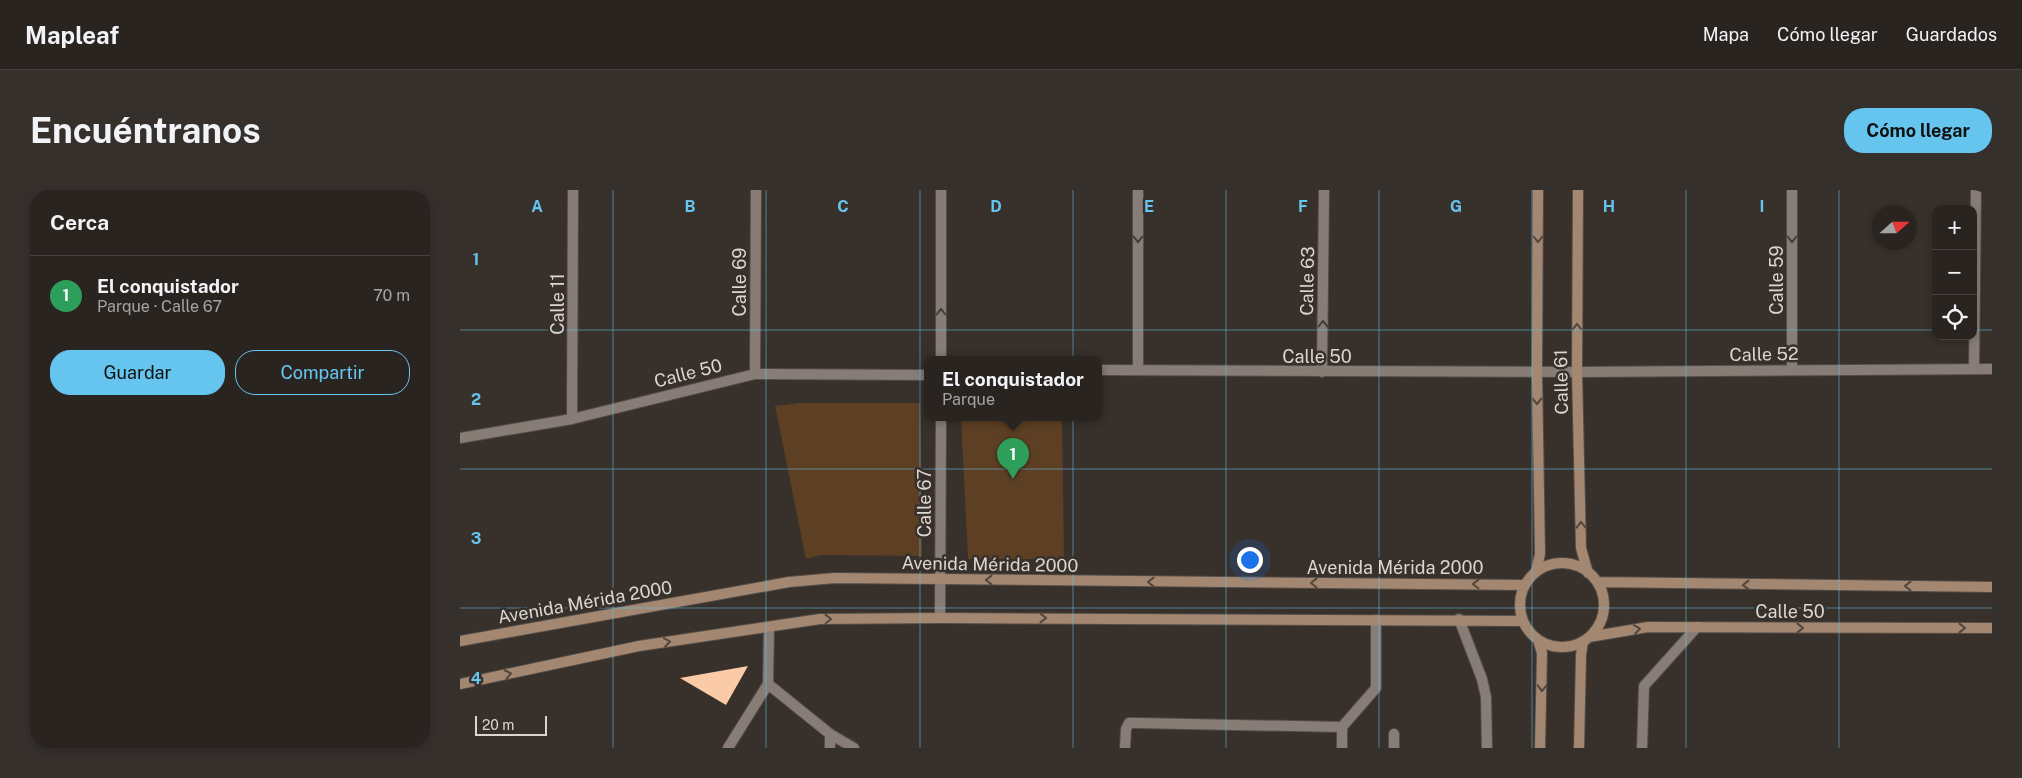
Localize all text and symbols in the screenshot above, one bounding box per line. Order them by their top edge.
text: Mapleaf [25,21,119,49]
text: Mapa [1703,24,1749,45]
text: Cómo llegar [1777,24,1878,45]
text: Guardados [1906,24,1997,45]
button: Cómo llegar [1844,108,1992,153]
text: Encuéntranos [30,110,261,151]
text: A [531,197,543,216]
text: B [685,197,696,216]
text: C [837,197,849,216]
text: D [990,197,1002,216]
text: E [1144,197,1154,216]
text: F [1298,197,1308,216]
text: G [1450,197,1462,216]
text: H [1603,197,1615,216]
text: I [1760,197,1764,216]
north arrow [1872,205,1917,250]
map controls [1932,205,1977,340]
button: + [1932,205,1977,250]
text: Cerca [50,210,109,235]
one-way arrow [1133,235,1143,243]
one-way arrow [1532,235,1543,243]
one-way arrow [1787,235,1797,243]
street label: Calle 59 [1766,245,1787,315]
street label: Calle 63 [1296,246,1318,316]
street label: Calle 69 [729,247,750,317]
text: 1 [473,250,479,269]
button: − [1932,250,1977,295]
street label: Calle 11 [547,273,568,335]
text: El conquistador [97,275,239,297]
text: 1 [63,286,69,305]
text: 70 m [373,286,410,305]
button: locate [1932,295,1977,340]
text: Parque · Calle 67 [97,297,222,316]
one-way arrow [936,307,946,315]
one-way arrow [1318,319,1328,327]
one-way arrow [1572,323,1582,331]
street label: Calle 52 [1729,343,1799,365]
street label: Calle 50 [1282,346,1352,367]
street label: Calle 61 [1550,349,1572,415]
button: Guardar [50,350,225,395]
button: Compartir [235,350,410,395]
street label: Calle 50 [652,354,724,392]
popup [924,356,1102,421]
text: El conquistador [942,368,1084,390]
text: 2 [471,390,481,409]
text: Parque [942,390,995,409]
one-way arrow [1532,398,1542,405]
pin: 1 [997,438,1029,479]
street label: Calle 67 [914,469,935,537]
one-way arrow [1575,521,1586,529]
text: 3 [471,529,481,548]
your location [1237,547,1263,573]
street label: Avenida Mérida 2000 [901,552,1079,576]
street label: Avenida Mérida 2000 [1307,557,1483,578]
one-way arrow [984,575,992,585]
street label: Avenida Mérida 2000 [496,576,674,628]
one-way arrow [1147,576,1155,587]
one-way arrow [1309,578,1317,588]
one-way arrow [1472,579,1480,589]
one-way arrow [1742,580,1750,590]
one-way arrow [1904,581,1912,591]
street label: Calle 50 [1755,601,1825,622]
one-way arrow [1040,613,1047,623]
one-way arrow [824,614,832,625]
one-way arrow [1796,623,1804,633]
one-way arrow [1959,623,1967,633]
one-way arrow [1633,624,1642,634]
one-way arrow [663,638,671,648]
text: 4 [471,669,482,688]
one-way arrow [503,669,512,680]
one-way arrow [1536,684,1547,692]
scale bar [475,713,548,736]
text: 20 m [482,717,514,733]

